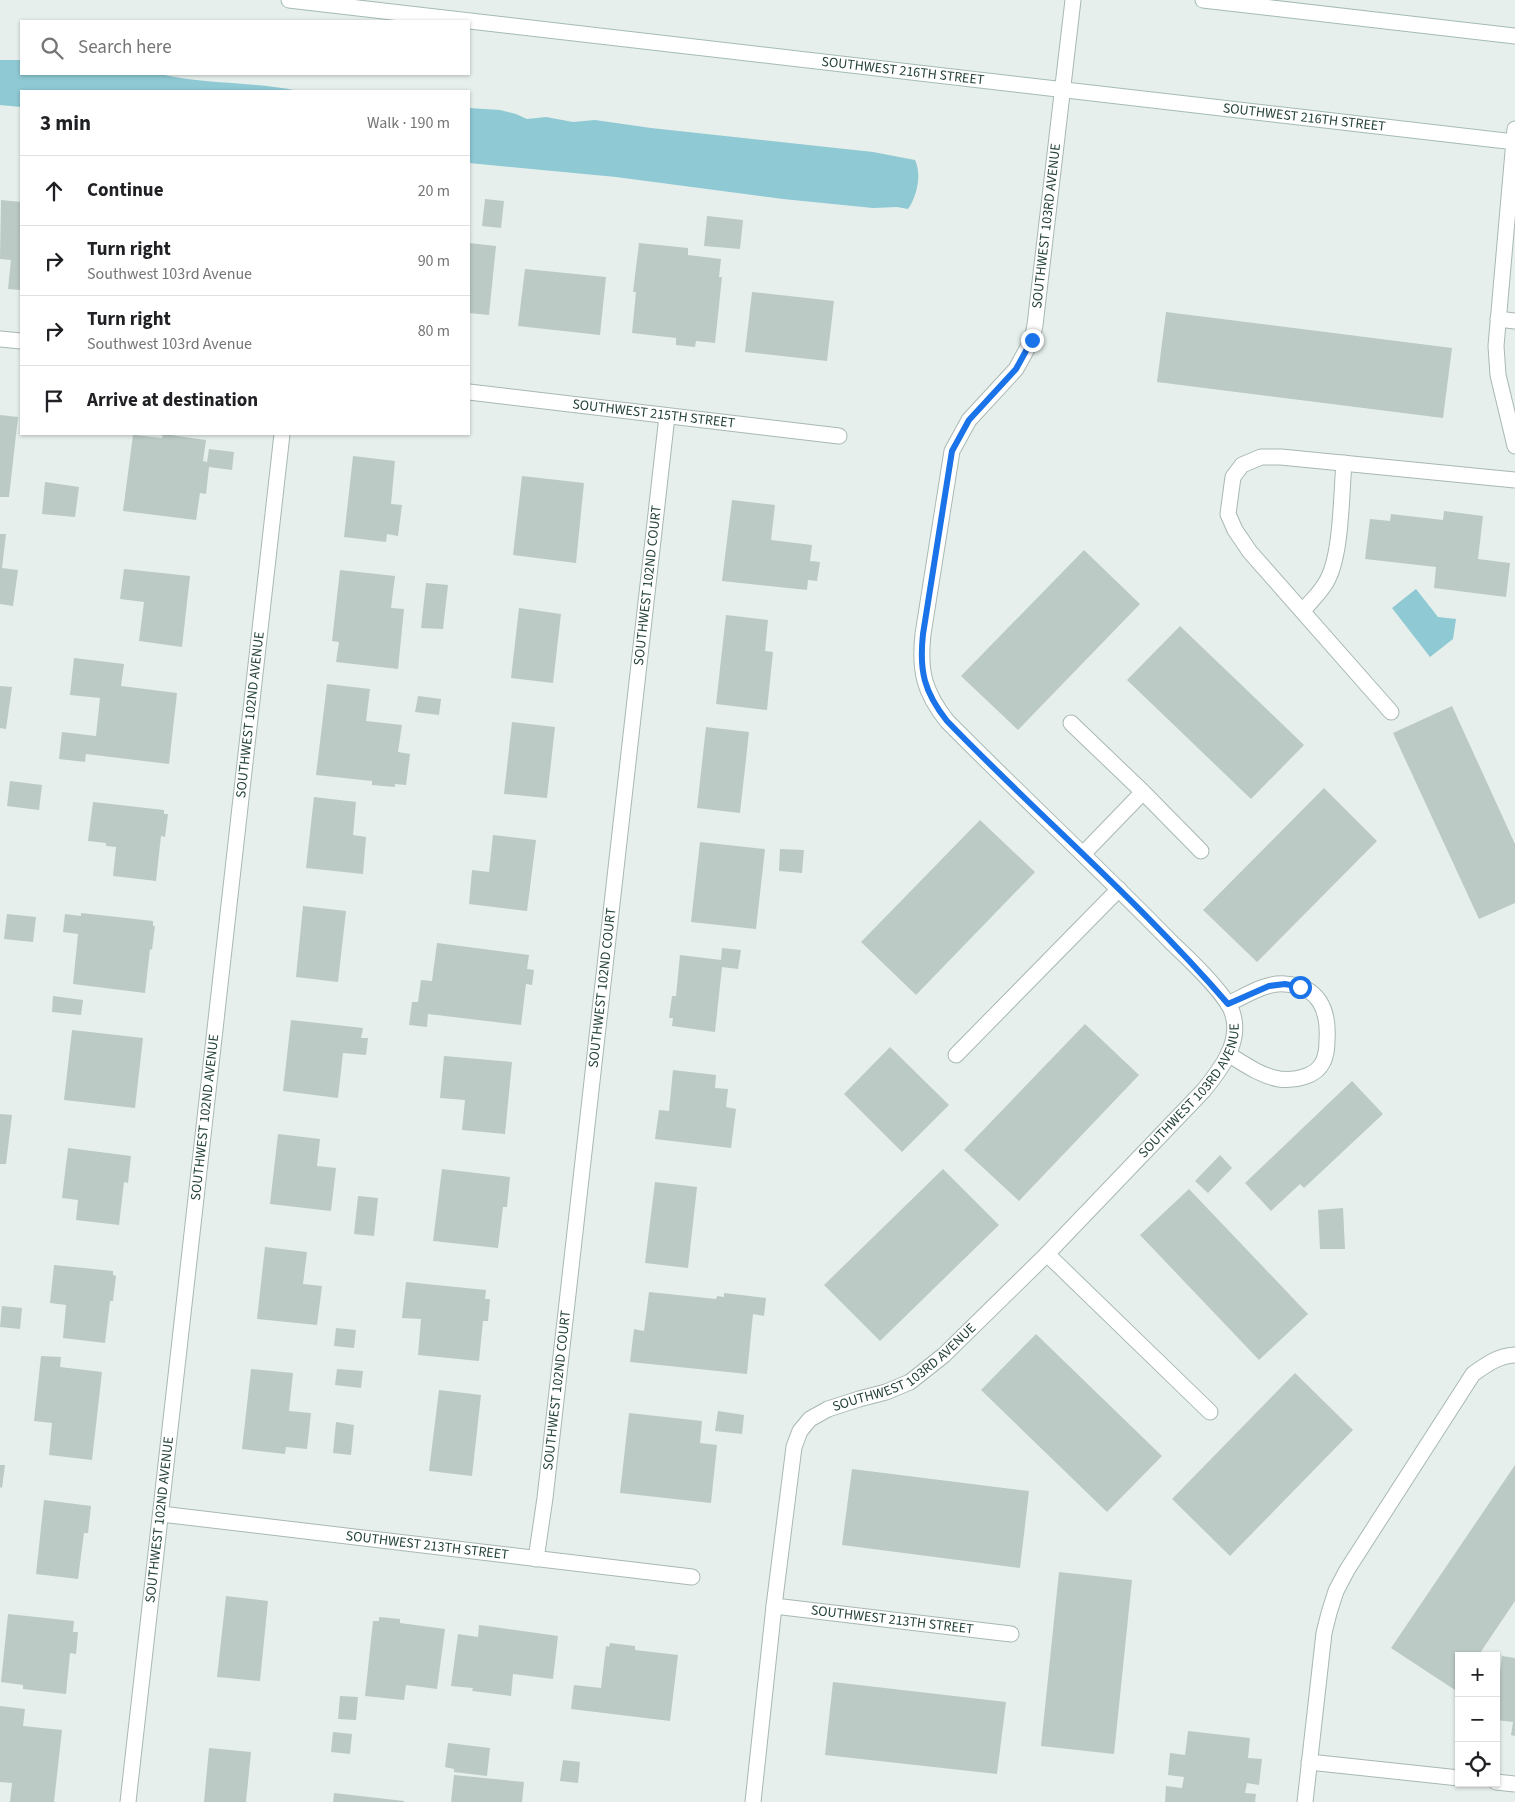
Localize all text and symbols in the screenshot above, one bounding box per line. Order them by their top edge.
search box [20,20,470,75]
icon: search [38,34,66,62]
text: Search here [78,34,172,61]
street label: SOUTHWEST 216TH STREET [820,52,986,91]
street label: SOUTHWEST 216TH STREET [1222,98,1387,137]
text: 3 min [40,108,91,138]
text: Walk · 190 m [367,112,450,134]
street label: SOUTHWEST 103RD AVENUE [1027,142,1066,310]
icon: ahead [40,177,68,205]
text: Continue [87,177,164,204]
text: 20 m [418,180,450,202]
text: Turn right [87,236,171,263]
icon: right [40,247,68,275]
text: 90 m [418,250,450,272]
text: Southwest 103rd Avenue [87,263,252,285]
text: Turn right [87,306,171,333]
icon: right [40,317,68,345]
text: 80 m [418,320,450,342]
route end [1021,329,1044,352]
text: Southwest 103rd Avenue [87,333,252,355]
icon: arrive [40,387,68,415]
text: Arrive at destination [87,387,258,414]
street label: SOUTHWEST 215TH STREET [571,394,737,434]
street label: SOUTHWEST 102ND COURT [629,504,667,667]
street label: SOUTHWEST 102ND AVENUE [231,631,270,799]
street label: SOUTHWEST 102ND COURT [584,906,622,1069]
route start [1289,976,1312,999]
street label: SOUTHWEST 103RD AVENUE [1134,1023,1245,1163]
street label: SOUTHWEST 102ND AVENUE [186,1033,224,1202]
street label: SOUTHWEST 102ND COURT [538,1309,576,1471]
street label: SOUTHWEST 103RD AVENUE [830,1319,981,1417]
street label: SOUTHWEST 102ND AVENUE [140,1436,179,1604]
street label: SOUTHWEST 213TH STREET [345,1526,510,1565]
street label: SOUTHWEST 213TH STREET [810,1600,975,1640]
map controls [1455,1652,1500,1787]
button: + [1455,1652,1500,1697]
button: − [1455,1697,1500,1742]
button: locate [1455,1742,1500,1787]

